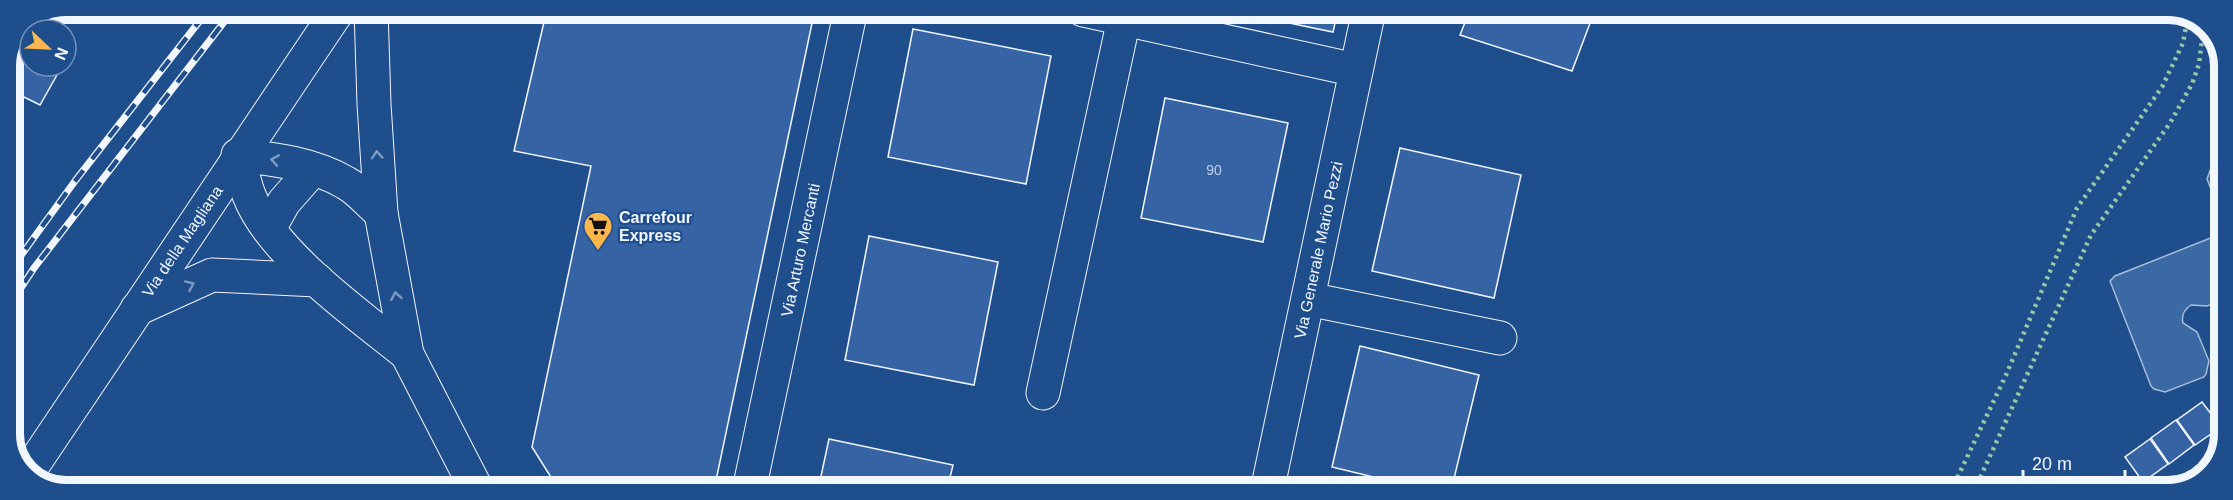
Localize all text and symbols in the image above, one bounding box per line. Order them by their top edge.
north arrow [18,18,78,78]
text: N [51,45,71,62]
one-way arrow [371,150,384,159]
one-way arrow [270,154,280,167]
street label: Via Generale Mario Pezzi [1291,160,1346,340]
house number: 90 [1206,162,1222,178]
street label: Via della Magliana [139,182,226,300]
street label: Via Arturo Mercanti [778,182,823,318]
place label: Carrefour Express [619,209,692,244]
supermarket icon: Carrefour Express [582,210,614,252]
one-way arrow [184,280,195,292]
one-way arrow [391,291,403,301]
scale bar [2023,443,2125,481]
text: 20 m [2032,454,2072,474]

